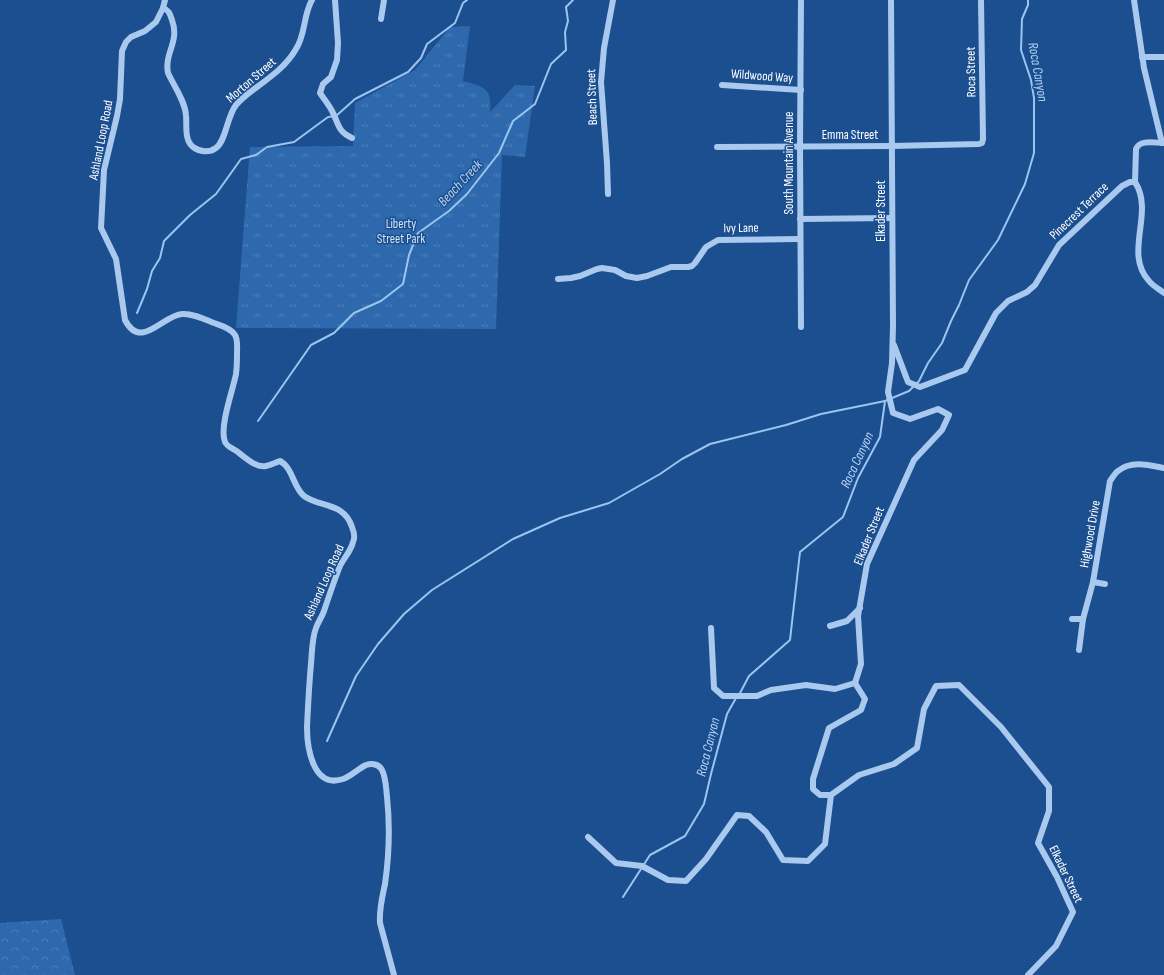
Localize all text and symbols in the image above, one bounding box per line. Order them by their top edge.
water label: Roca Canyon [1024,41,1052,103]
street label: Roca Street [963,46,979,98]
street label: Morton Street [223,54,279,106]
street label: Wildwood Way [730,66,794,86]
street label: Beach Street [583,69,601,125]
street label: Ashland Loop Road [85,99,117,182]
street label: South Mountain Avenue [781,112,797,214]
street label: Emma Street [822,127,878,143]
water label: Beach Creek [434,156,486,210]
street label: Pinecrest Terrace [1046,179,1112,243]
street label: Elkader Street [873,180,889,242]
park label: Liberty Street Park [377,216,425,247]
street label: Ivy Lane [723,220,759,236]
water label: Roca Canyon [837,429,877,491]
street label: Highwood Drive [1076,499,1104,569]
street label: Elkader Street [850,504,888,568]
street label: Ashland Loop Road [300,542,348,623]
water label: Roca Canyon [693,716,724,778]
street label: Elkader Street [1045,843,1087,905]

